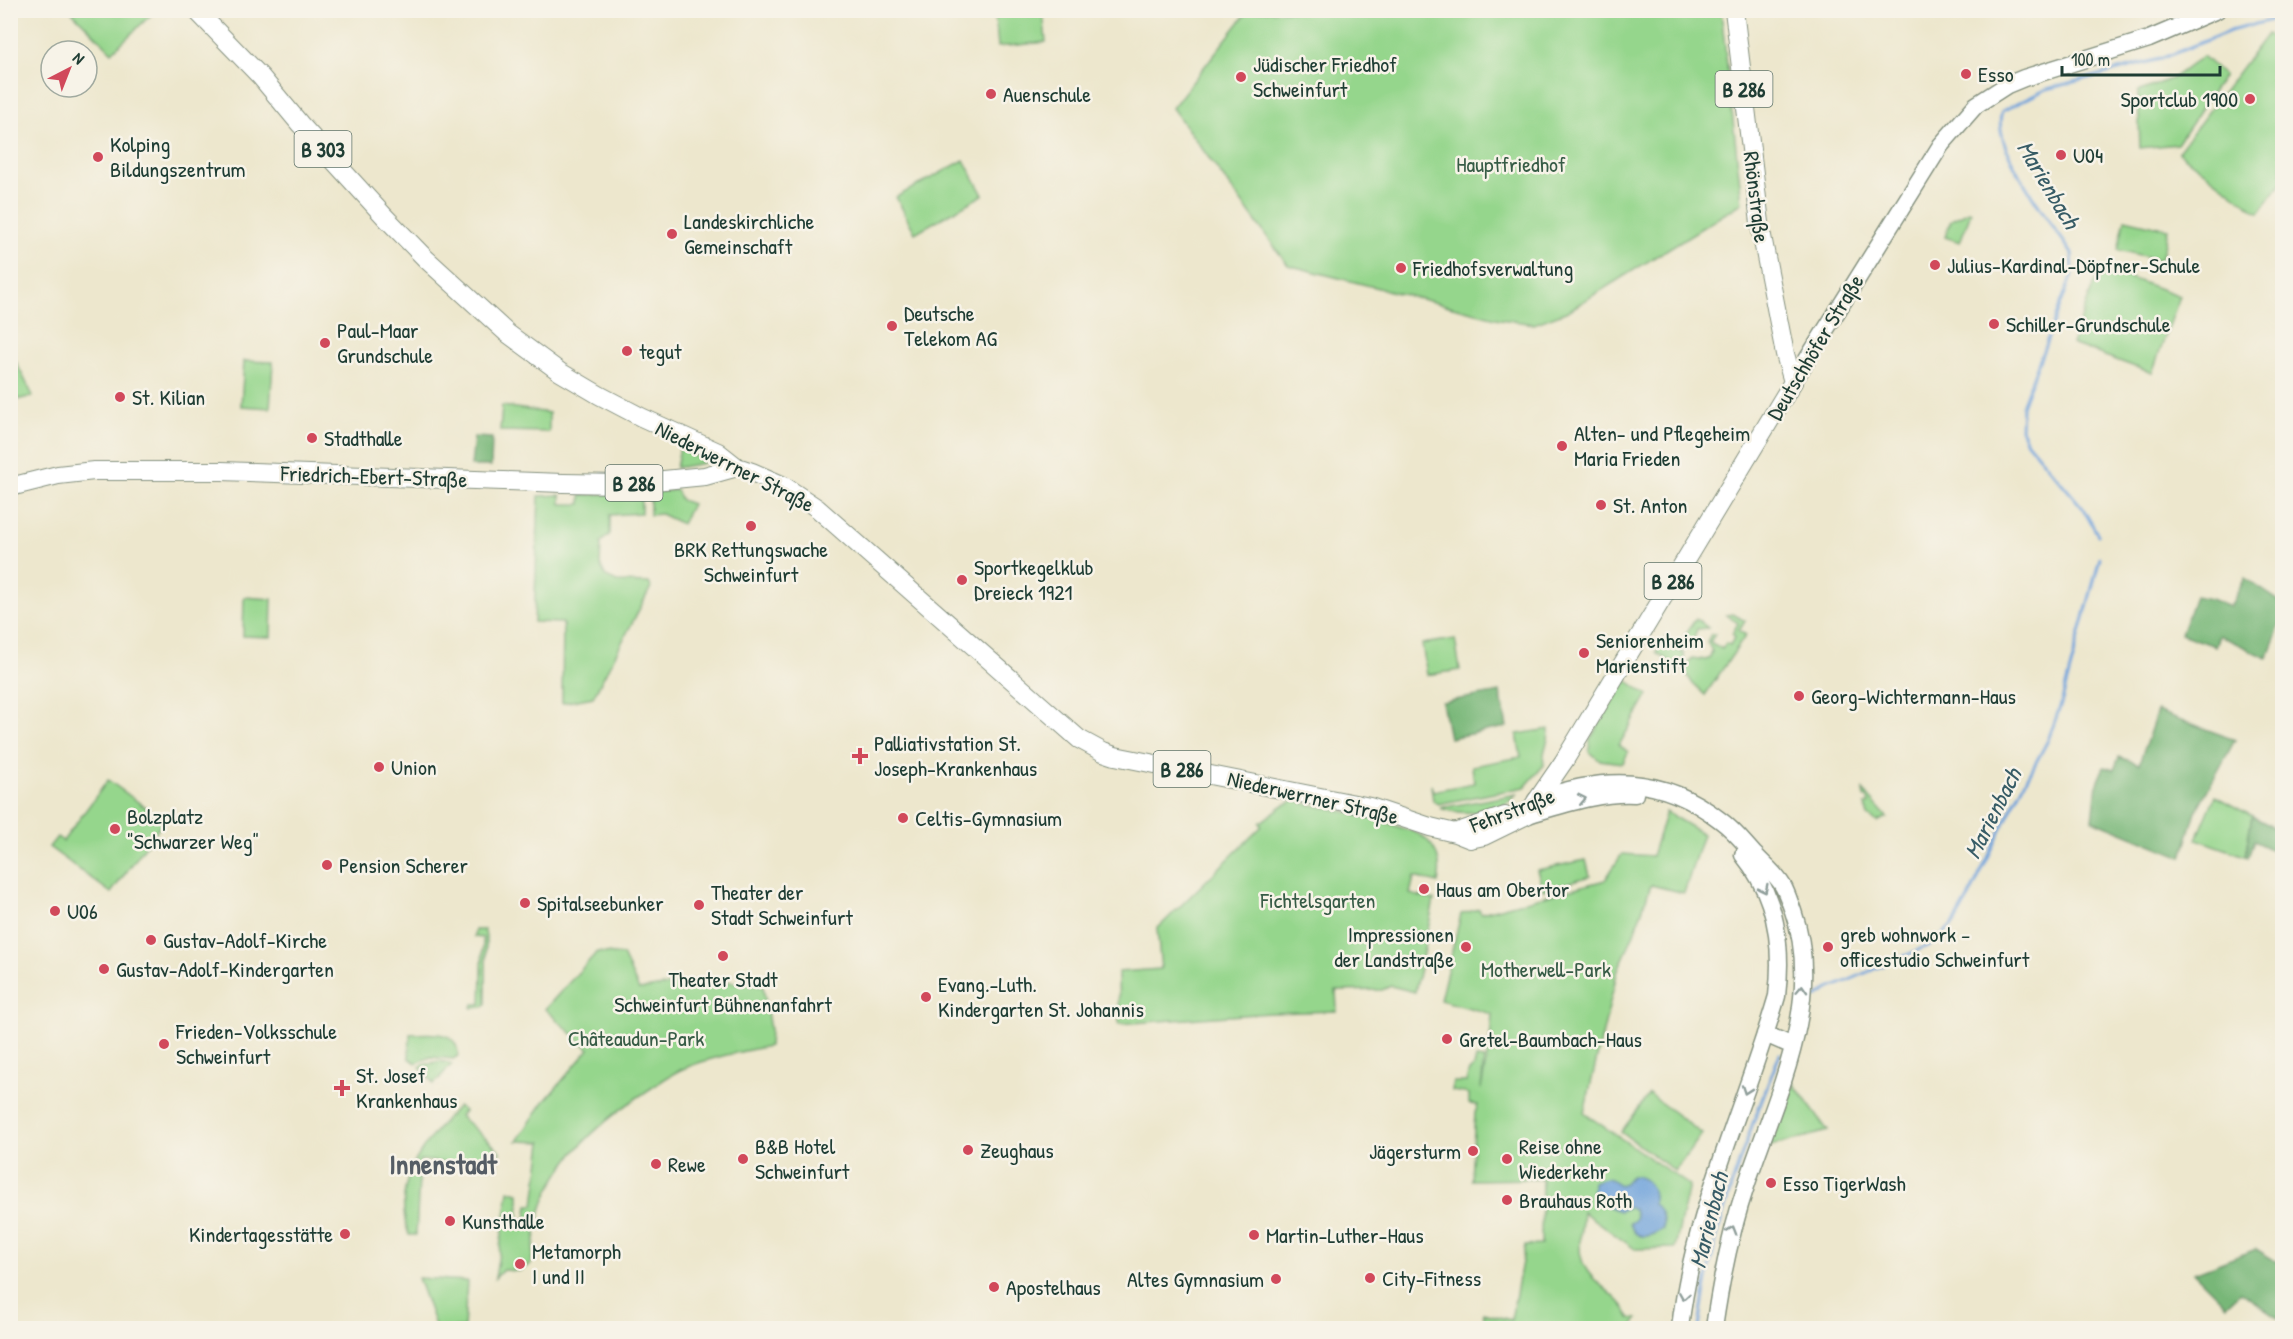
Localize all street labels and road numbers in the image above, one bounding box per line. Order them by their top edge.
road number: B 286 [1716,71,1772,107]
road number: B 303 [294,131,352,167]
street label: Rhönstraße [1737,150,1777,245]
street label: Deutschhöfer Straße [1760,268,1871,426]
street label: Niederwerrner Straße [650,413,820,519]
street label: Friedrich-Ebert-Straße [279,458,468,494]
road number: B 286 [606,465,662,501]
road number: B 286 [1644,563,1702,599]
road number: B 286 [1154,751,1210,787]
street label: Niederwerrner Straße [1225,763,1402,831]
street label: Fehrstraße [1464,780,1559,840]

